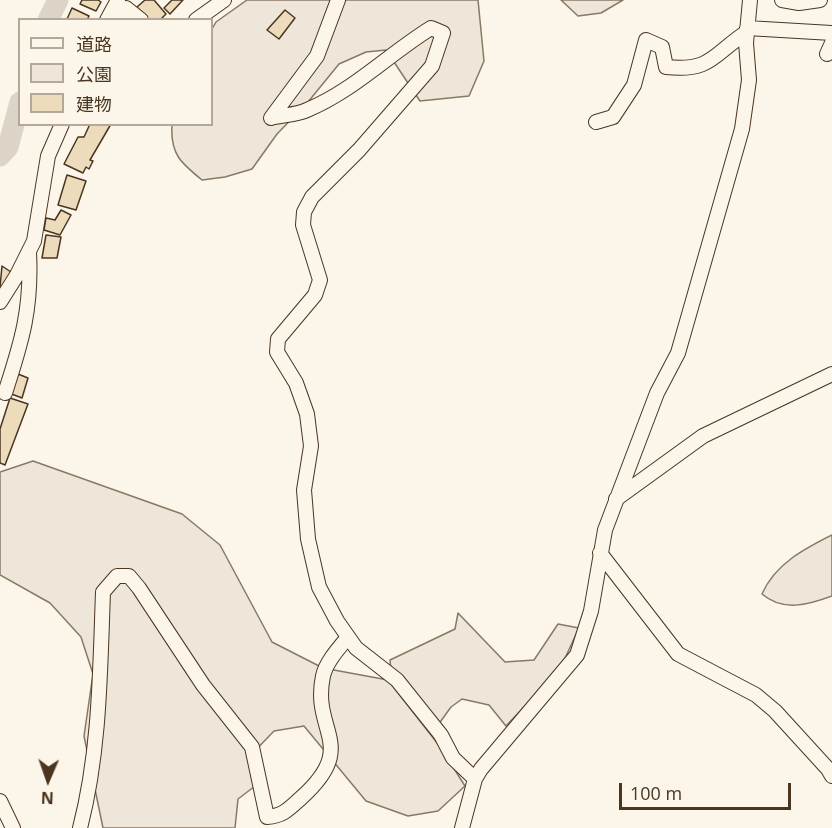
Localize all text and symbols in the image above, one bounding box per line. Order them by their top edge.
legend [18,18,213,126]
text: 道路 [76,32,112,56]
text: 公園 [76,62,112,86]
text: 建物 [76,92,112,116]
north arrow [18,750,78,810]
scale bar [622,771,794,809]
text: 100 m [630,781,682,805]
text: N [40,787,54,809]

